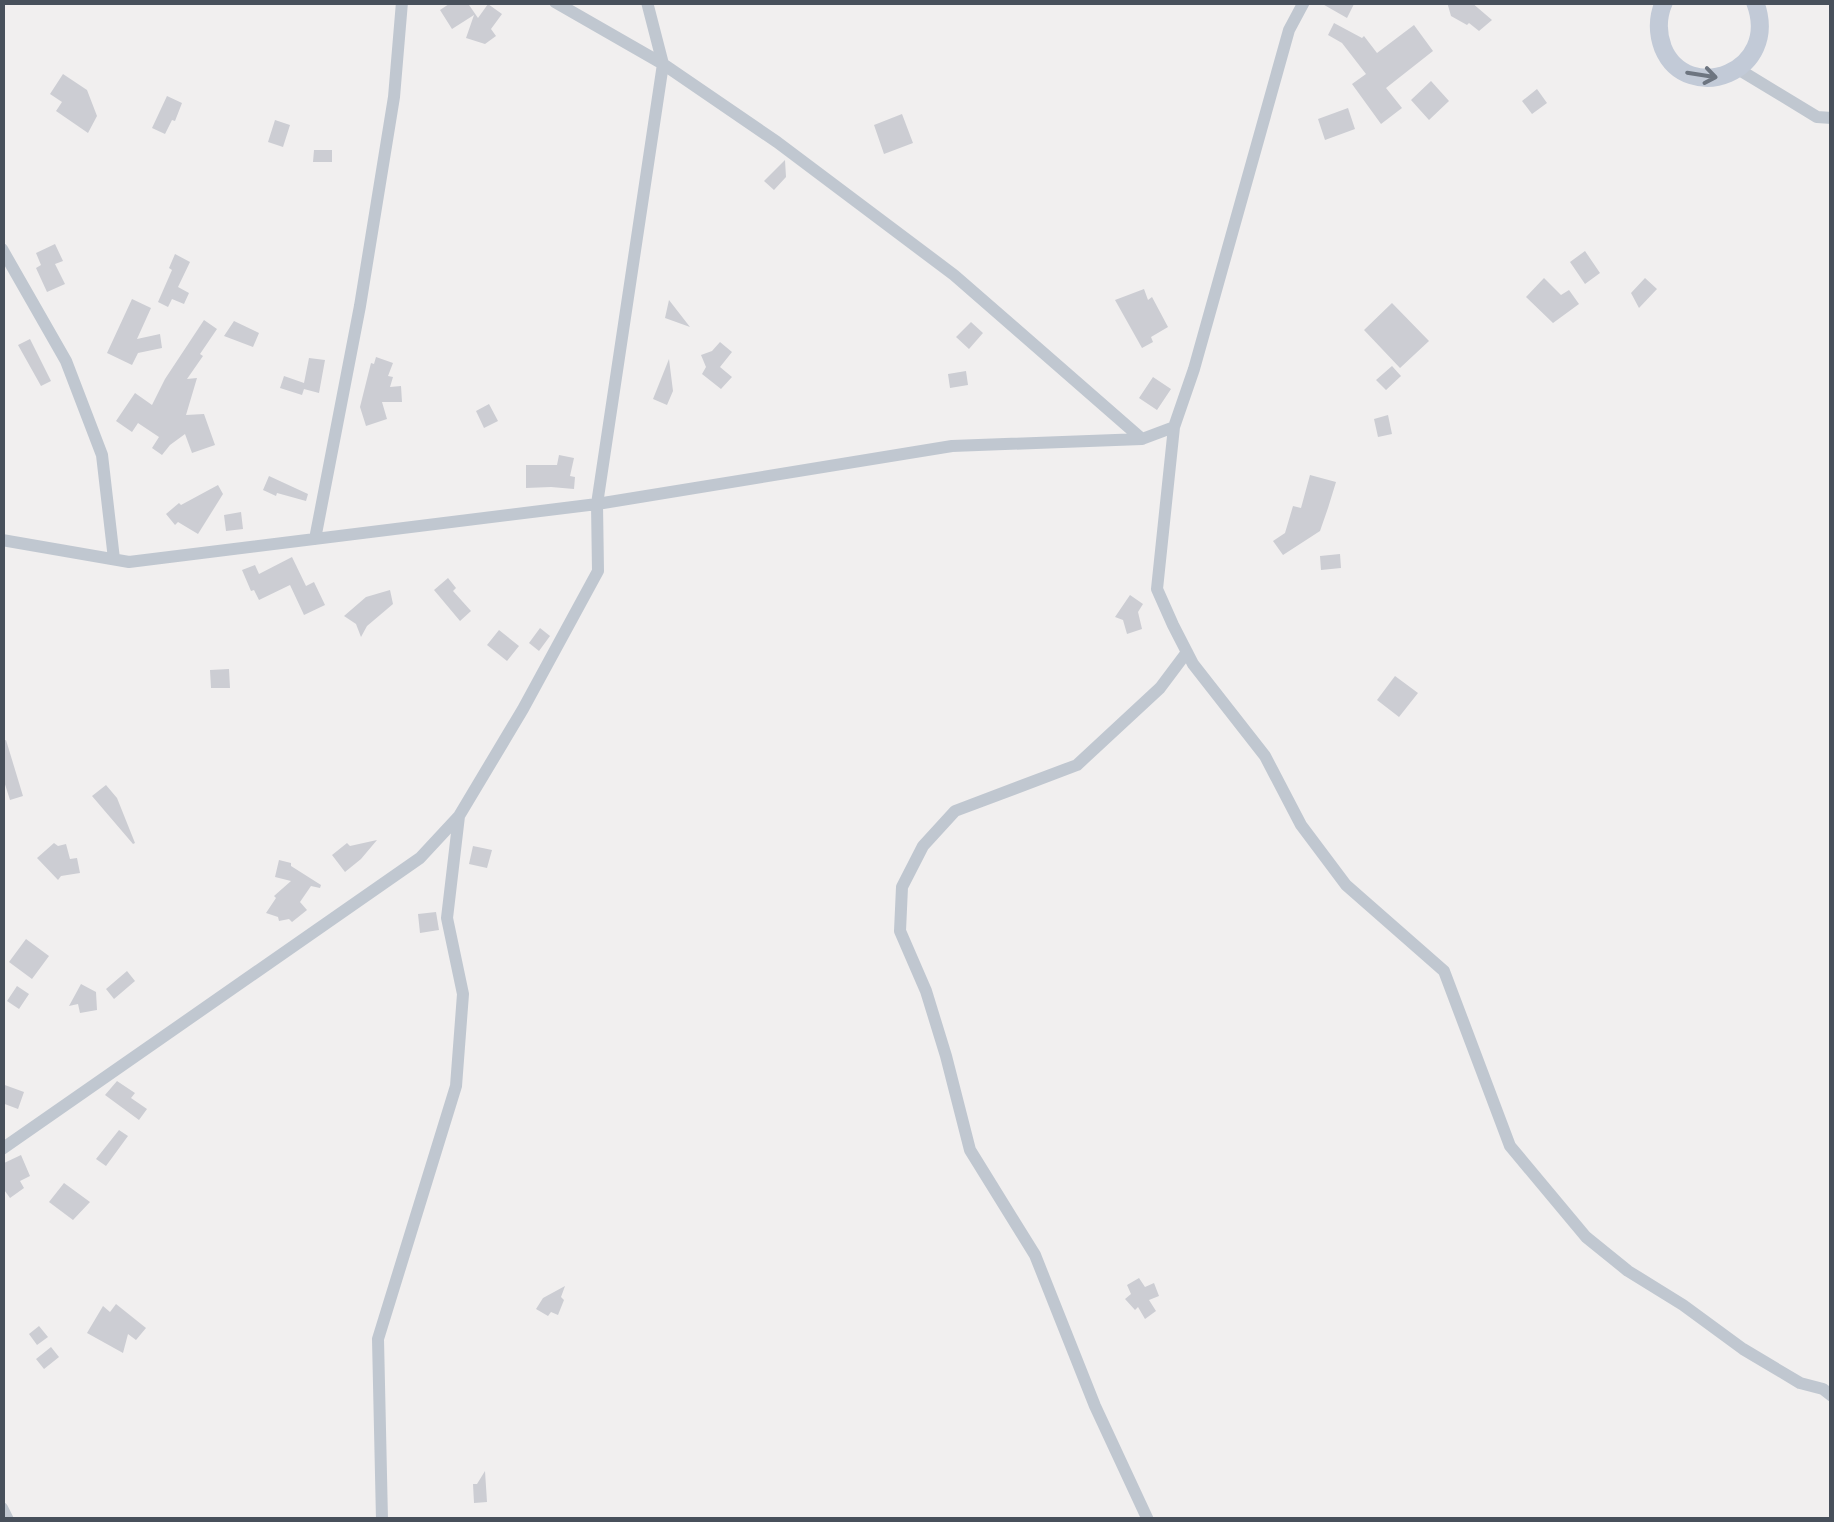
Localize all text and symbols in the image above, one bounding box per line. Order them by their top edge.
one-way arrow [1685,66,1717,84]

